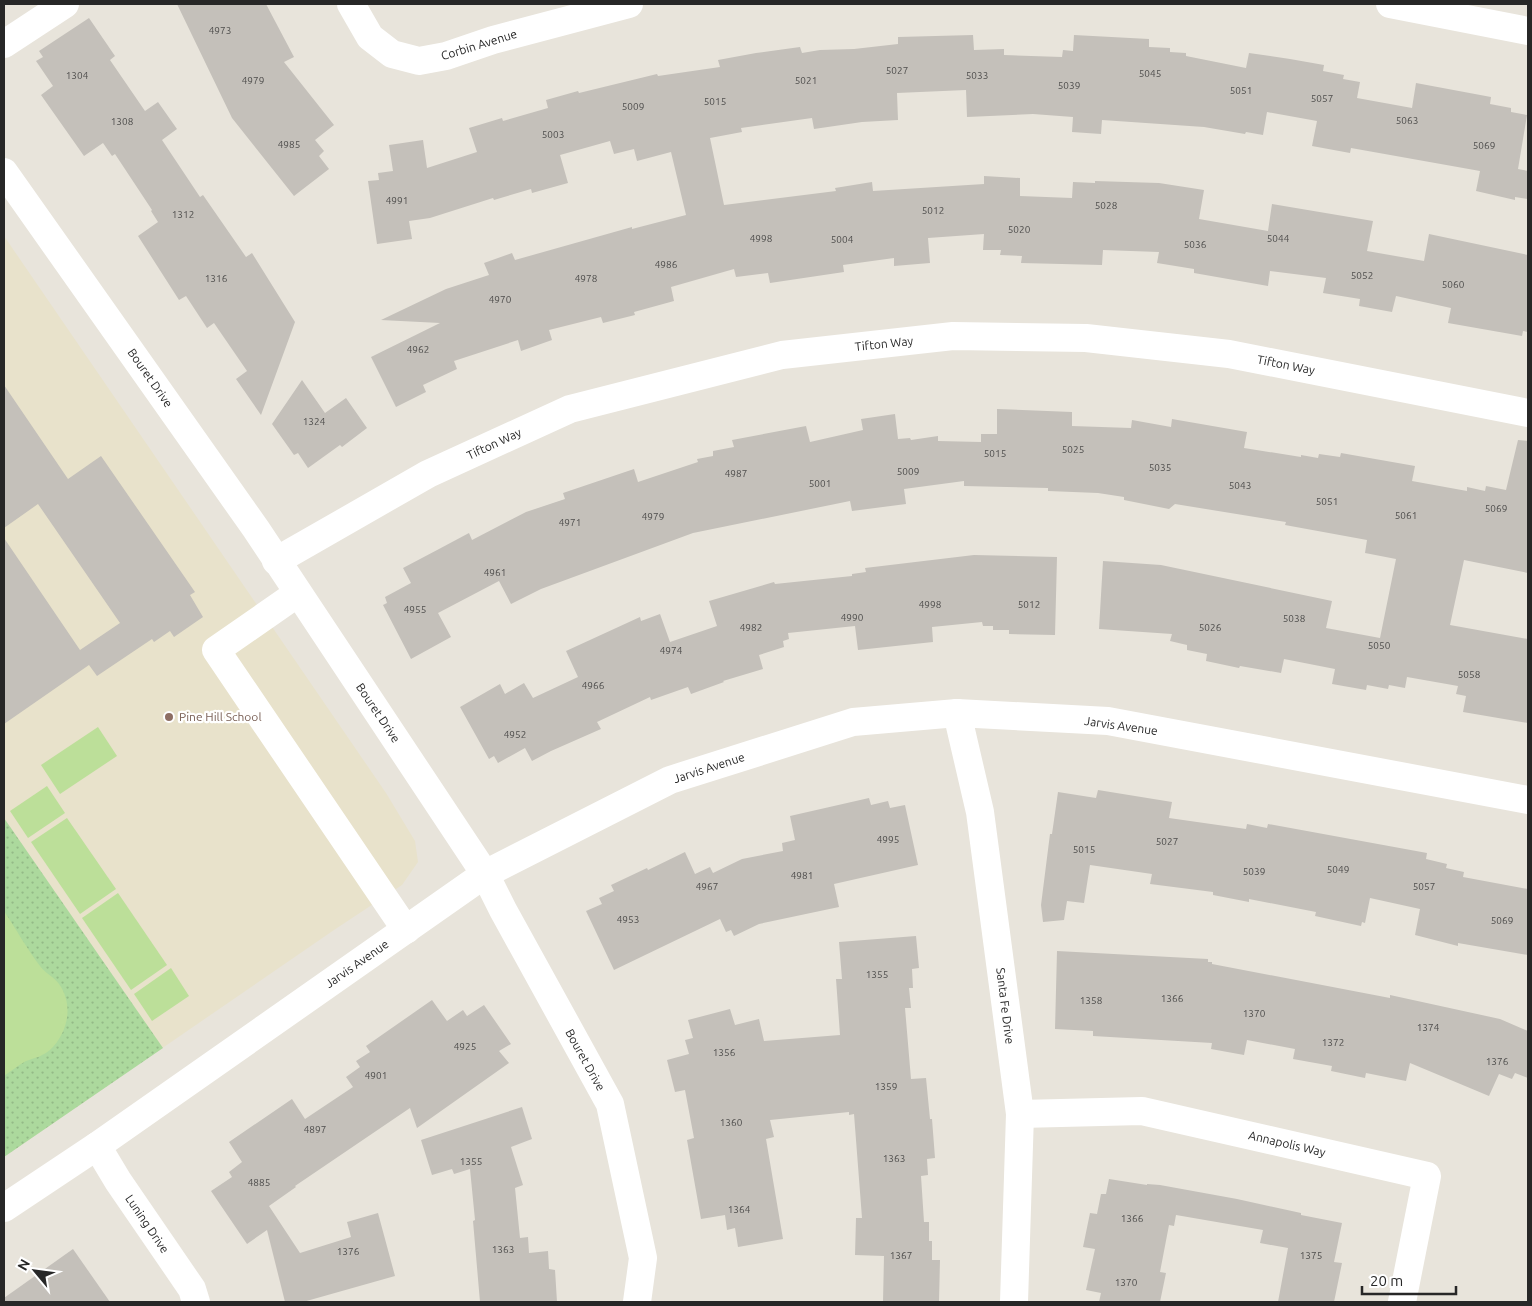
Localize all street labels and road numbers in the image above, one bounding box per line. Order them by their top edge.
street label: Corbin Avenue [439,27,518,62]
street label: Tifton Way [854,334,914,353]
street label: Bouret Drive [125,346,175,409]
street label: Tifton Way [1256,353,1316,377]
street label: Tifton Way [465,425,523,462]
street label: Bouret Drive [354,681,403,745]
street label: Jarvis Avenue [1084,714,1159,737]
street label: Jarvis Avenue [672,750,746,785]
street label: Jarvis Avenue [323,937,391,990]
street label: Santa Fe Drive [994,967,1017,1045]
street label: Bouret Drive [563,1027,608,1093]
street label: Annapolis Way [1247,1128,1327,1159]
street label: Luning Drive [123,1192,172,1255]

